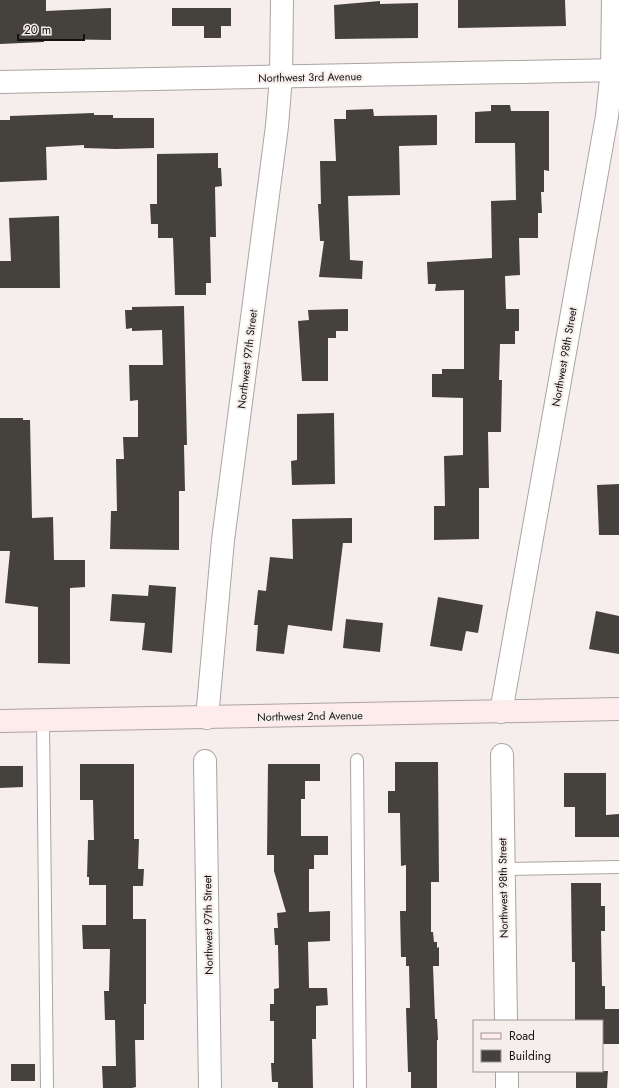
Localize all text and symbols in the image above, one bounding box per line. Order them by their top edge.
scale bar [18,16,84,42]
text: 20 m [24,21,51,39]
street label: Northwest 3rd Avenue [258,68,362,86]
street label: Northwest 98th Street [547,306,581,408]
street label: Northwest 97th Street [233,308,261,409]
street label: Northwest 2nd Avenue [257,707,363,725]
street label: Northwest 98th Street [494,837,512,938]
street label: Northwest 97th Street [199,875,217,975]
legend [473,1020,603,1072]
text: Road [509,1027,535,1045]
text: Building [509,1047,551,1065]

